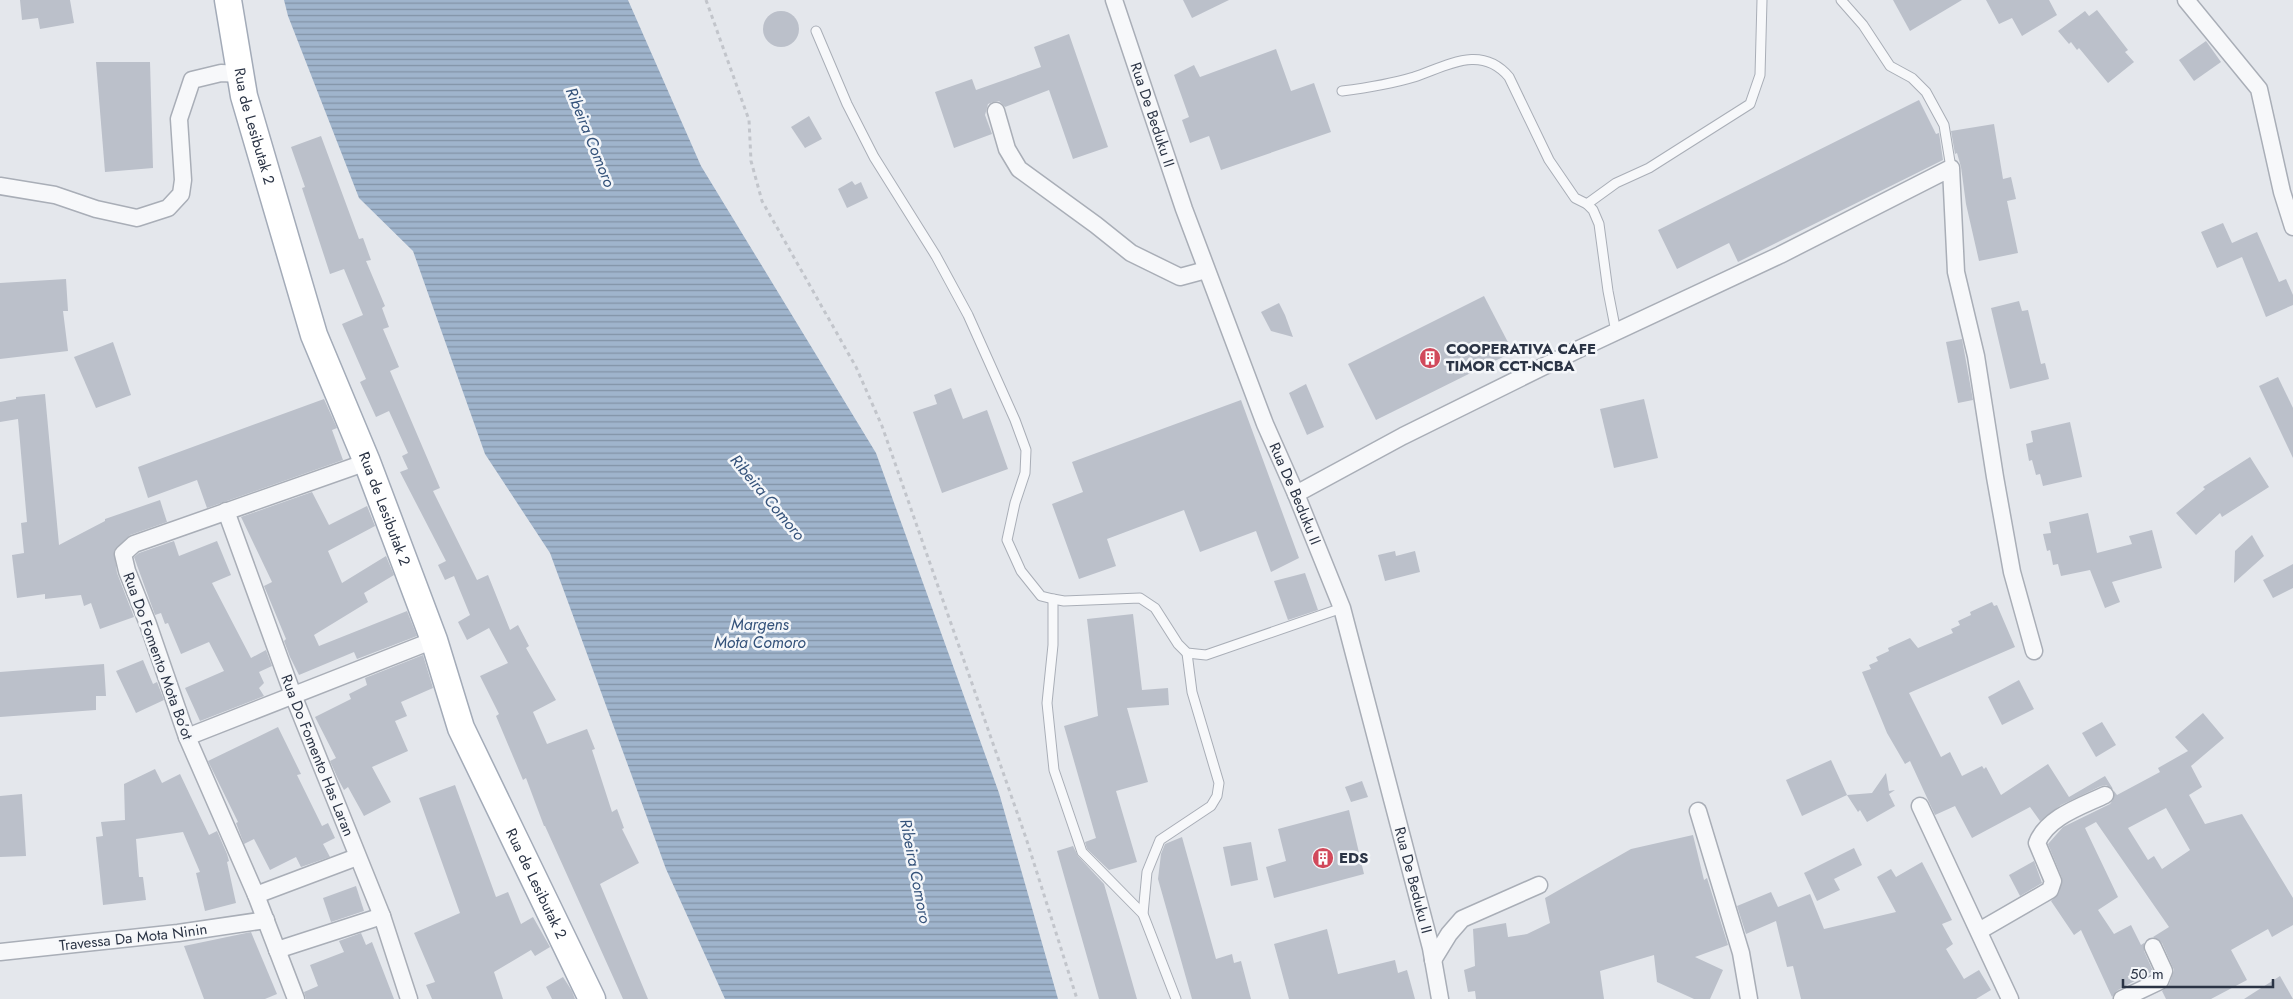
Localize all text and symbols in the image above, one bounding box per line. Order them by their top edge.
street label: Rua De Beduku II [1125,59,1180,170]
street label: Rua de Lesibutak 2 [228,66,280,187]
water label: Ribeira Comoro [560,84,621,191]
place label: COOPERATIVA CAFE TIMOR CCT-NCBA [1446,338,1596,377]
building icon: COOPERATIVA CAFE TIMOR CCT-NCBA [1418,346,1442,370]
street label: Rua De Beduku II [1264,439,1326,548]
street label: Rua de Lesibutak 2 [353,448,416,569]
water label: Ribeira Comoro [725,449,811,546]
street label: Rua Do Fomento Mota Bo’ot [117,569,199,743]
water label: Margens Mota Comoro [714,613,806,654]
street label: Rua Do Fomento Has Laran [275,671,360,840]
water label: Ribeira Comoro [894,817,937,926]
street label: Rua de Lesibutak 2 [500,825,572,942]
street label: Rua De Beduku II [1389,825,1438,936]
building icon: EDS [1311,846,1335,870]
place label: EDS [1339,847,1368,869]
street label: Travessa Da Mota Ninin [58,918,209,957]
scale bar [2123,956,2273,988]
text: 50 m [2130,963,2164,985]

